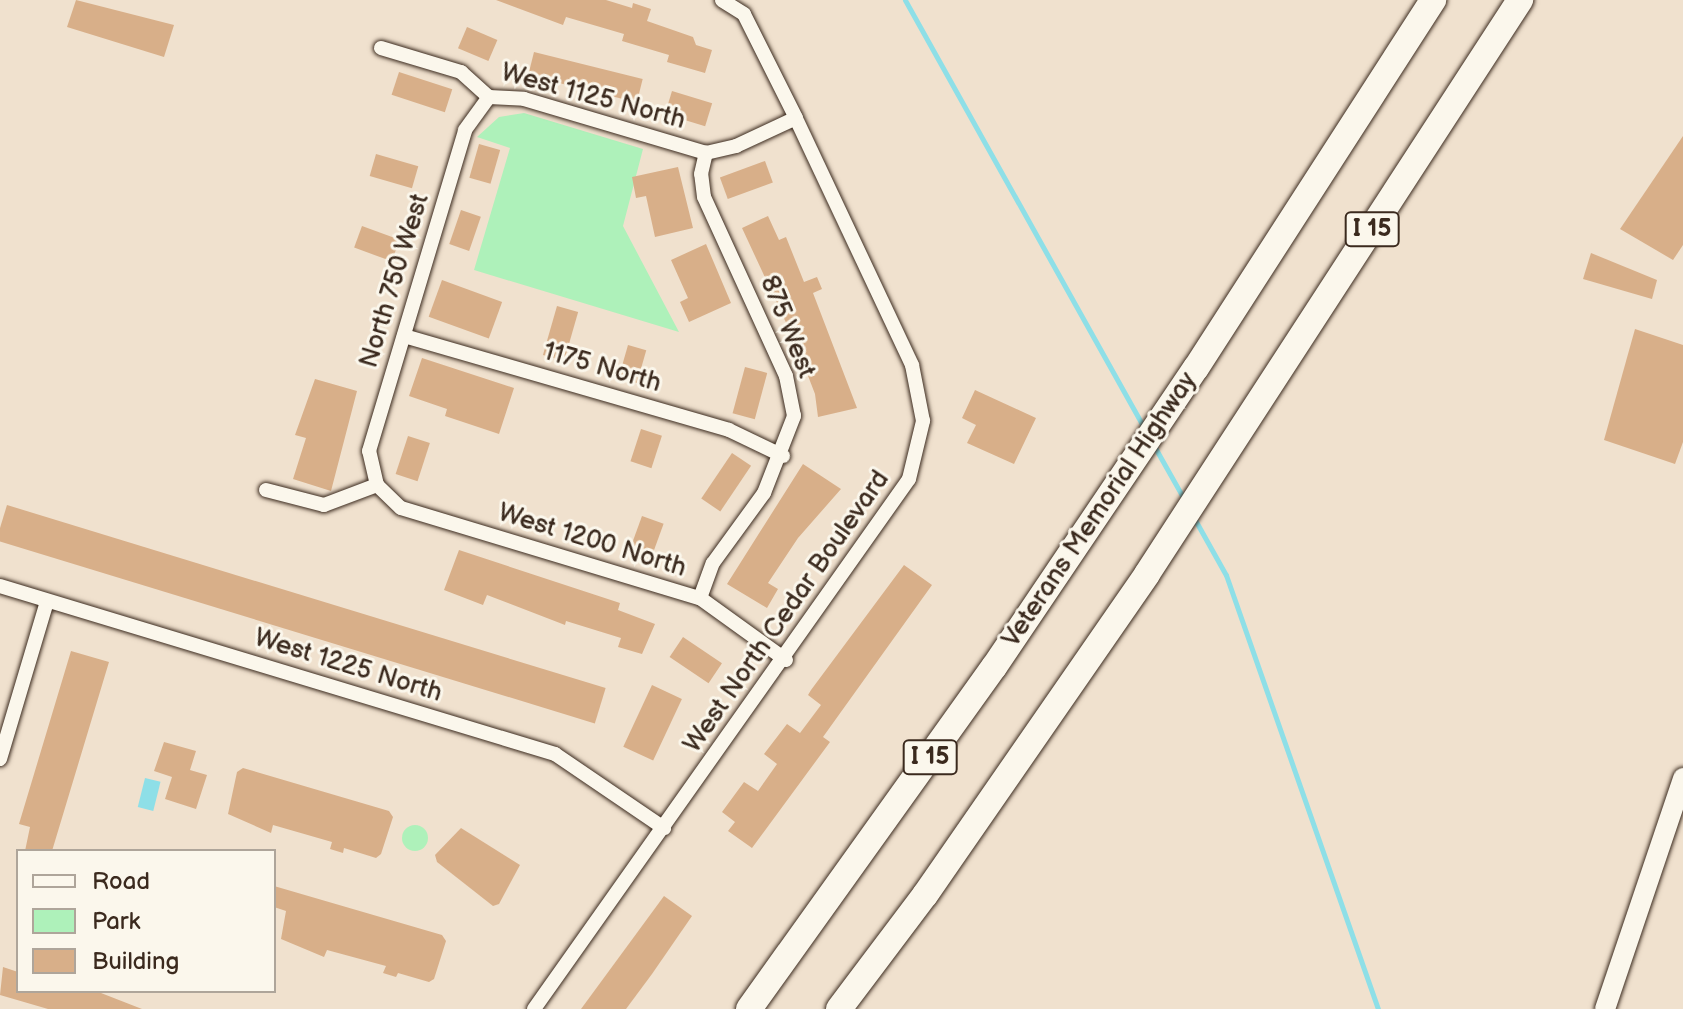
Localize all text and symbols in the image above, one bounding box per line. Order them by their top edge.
street label: West 1125 North [498,57,688,137]
street label: North 750 West [353,189,437,373]
road number: I 15 [1344,209,1400,249]
street label: 875 West [752,271,822,383]
street label: 1175 North [539,336,665,400]
street label: Veterans Memorial Highway [996,366,1204,654]
street label: West North Cedar Boulevard [678,465,896,759]
street label: West 1200 North [494,498,690,584]
street label: West 1225 North [250,623,446,709]
road number: I 15 [902,737,958,777]
legend [16,849,276,993]
text: Road [92,867,150,896]
text: Park [92,907,140,936]
text: Building [92,947,179,976]

